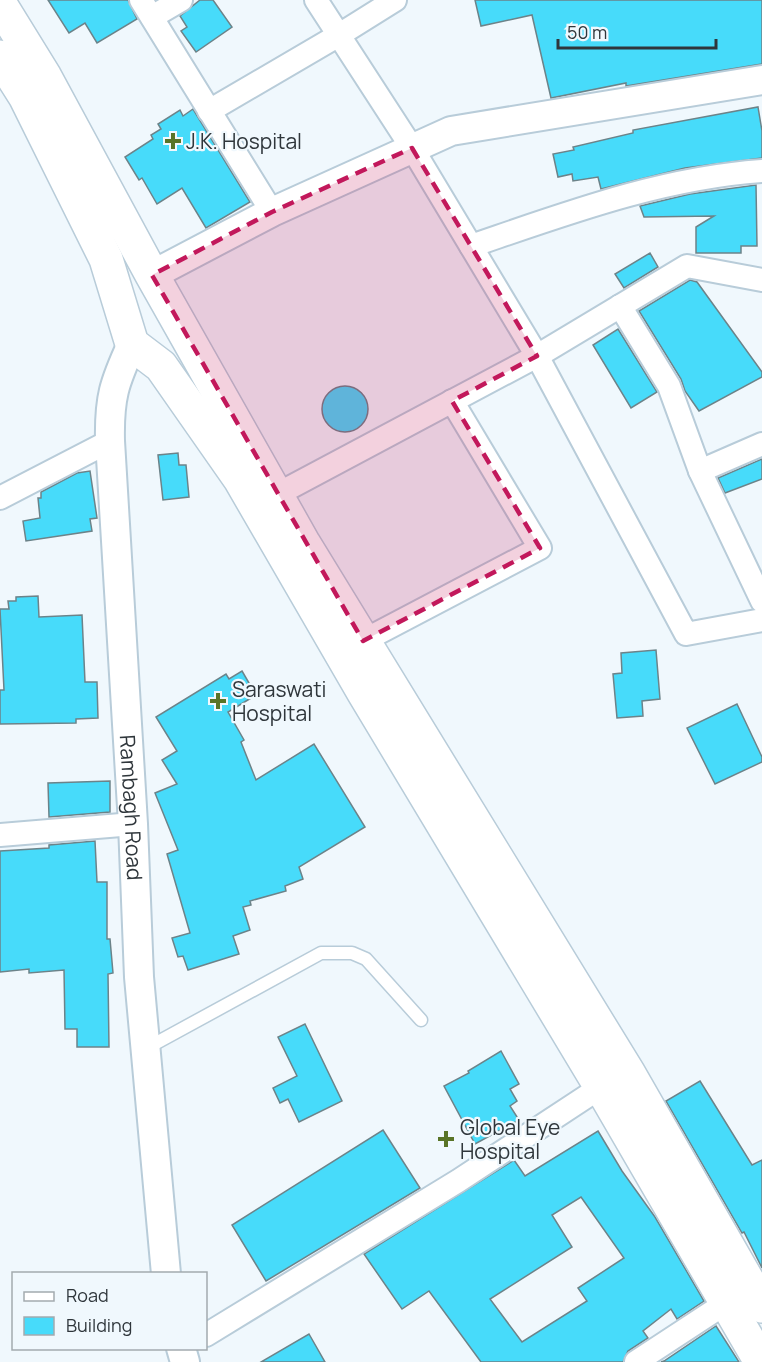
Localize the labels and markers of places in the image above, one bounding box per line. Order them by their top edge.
place label: J.K. Hospital [186,127,302,155]
marker: J.K. Hospital [164,132,182,150]
place label: Saraswati Hospital [232,675,327,727]
marker: Saraswati Hospital [209,692,227,710]
place label: Global Eye Hospital [460,1113,560,1165]
marker: Global Eye Hospital [437,1130,455,1148]

